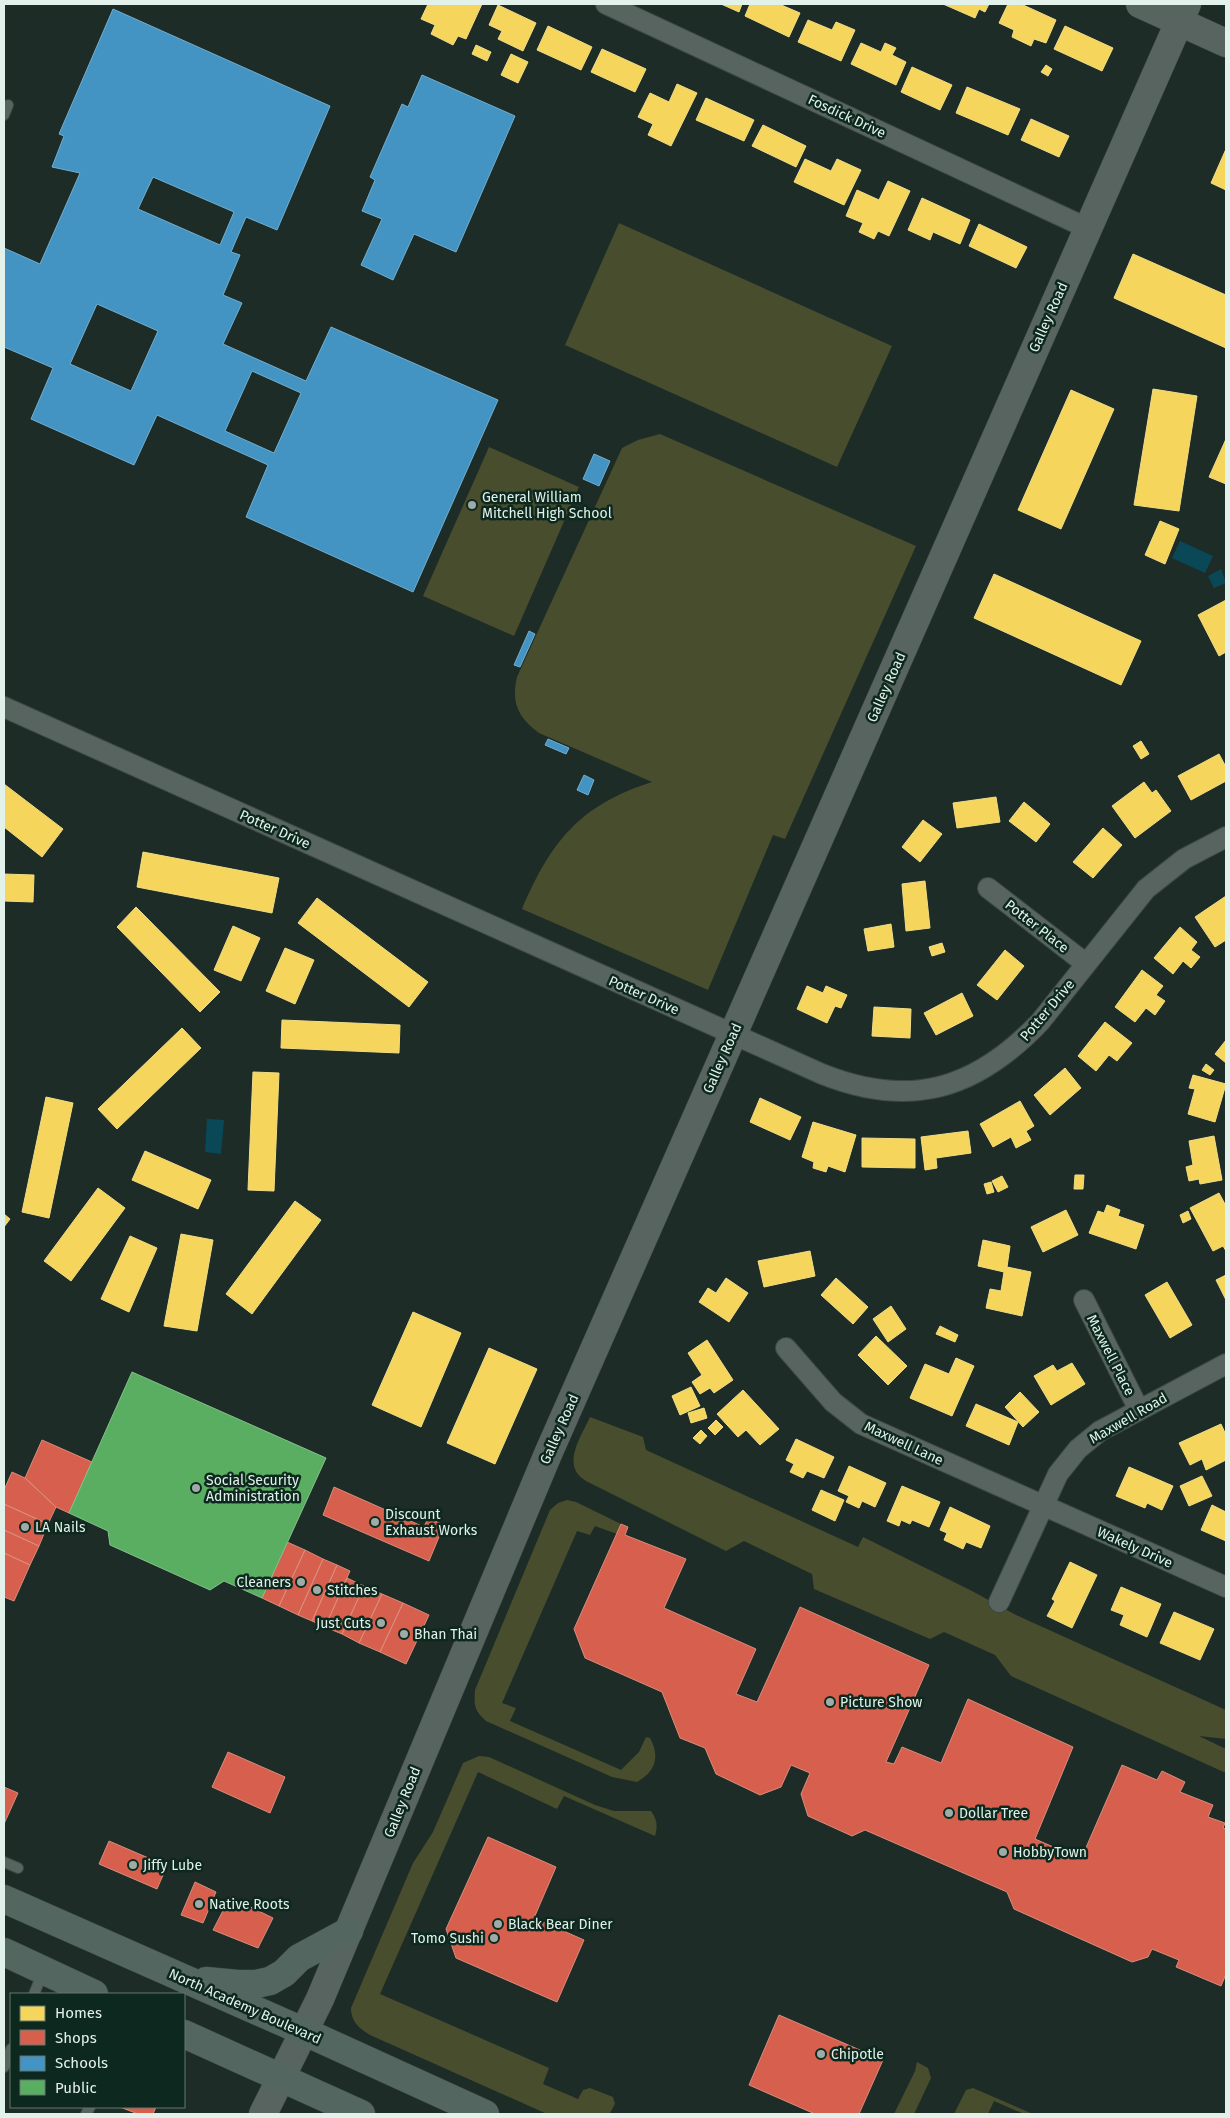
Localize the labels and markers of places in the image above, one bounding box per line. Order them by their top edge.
place label: General William Mitchell High School [482,489,612,522]
marker: General William Mitchell High School [466,499,478,511]
place label: Social Security Administration [206,1472,300,1505]
marker: Social Security Administration [190,1482,202,1494]
place label: Discount Exhaust Works [385,1506,478,1539]
marker: Discount Exhaust Works [369,1516,381,1528]
place label: LA Nails [35,1519,86,1536]
marker: LA Nails [19,1521,31,1533]
place label: Cleaners [237,1574,291,1591]
marker: Cleaners [295,1576,307,1588]
place label: Stitches [327,1582,378,1599]
marker: Stitches [311,1584,323,1596]
place label: Just Cuts [316,1615,371,1632]
marker: Just Cuts [375,1617,387,1629]
place label: Bhan Thai [414,1626,477,1643]
marker: Bhan Thai [398,1628,410,1640]
place label: Picture Show [840,1694,922,1711]
marker: Picture Show [824,1696,836,1708]
place label: Dollar Tree [959,1805,1028,1822]
marker: Dollar Tree [943,1807,955,1819]
place label: HobbyTown [1013,1844,1087,1861]
marker: HobbyTown [997,1846,1009,1858]
place label: Jiffy Lube [143,1857,202,1874]
marker: Jiffy Lube [127,1859,139,1871]
place label: Native Roots [209,1896,290,1913]
marker: Native Roots [193,1898,205,1910]
place label: Black Bear Diner [508,1916,613,1933]
marker: Black Bear Diner [492,1918,504,1930]
place label: Tomo Sushi [411,1930,484,1947]
marker: Tomo Sushi [488,1932,500,1944]
place label: Chipotle [831,2046,884,2063]
marker: Chipotle [815,2048,827,2060]

